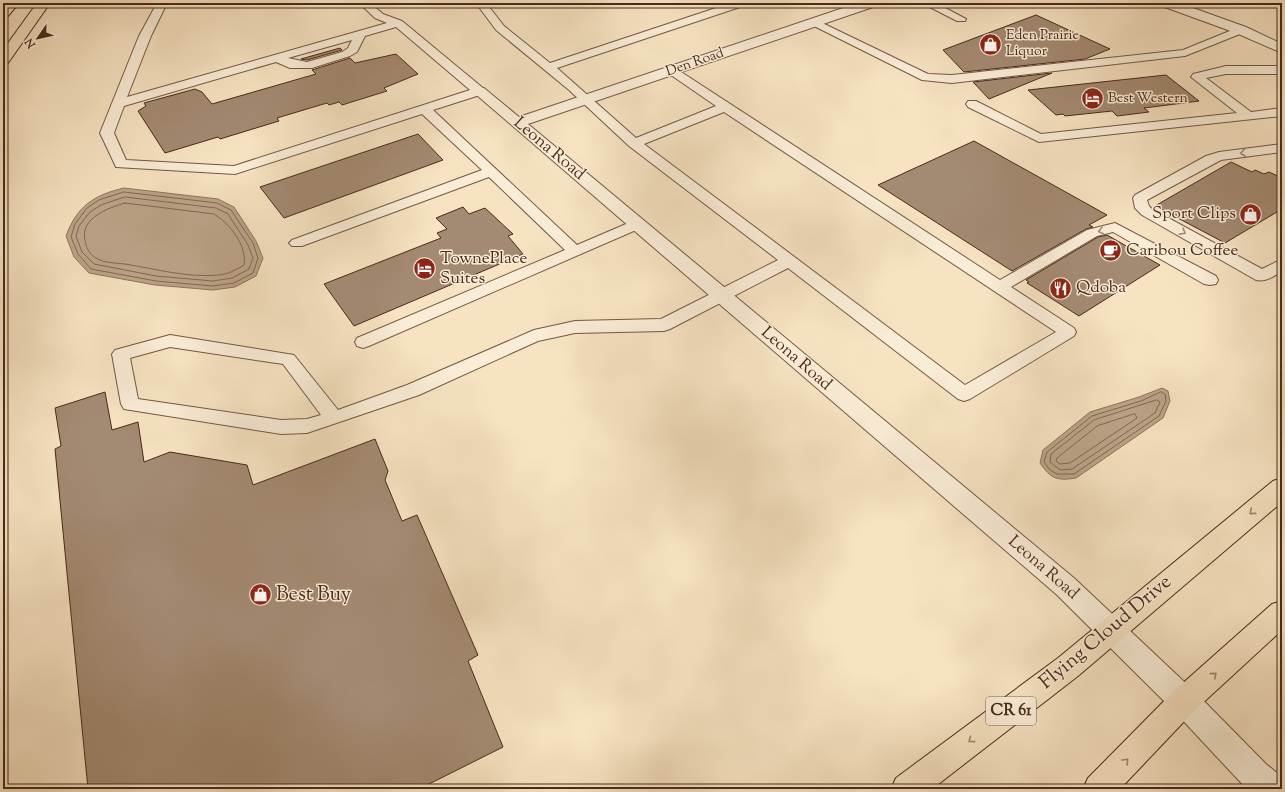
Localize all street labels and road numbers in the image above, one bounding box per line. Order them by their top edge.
street label: Den Road [663,44,727,82]
street label: Leona Road [508,112,590,186]
street label: Leona Road [755,321,837,397]
street label: Leona Road [1002,530,1084,606]
street label: Flying Cloud Drive [1033,569,1179,697]
road number: CR 61 [986,697,1036,725]

